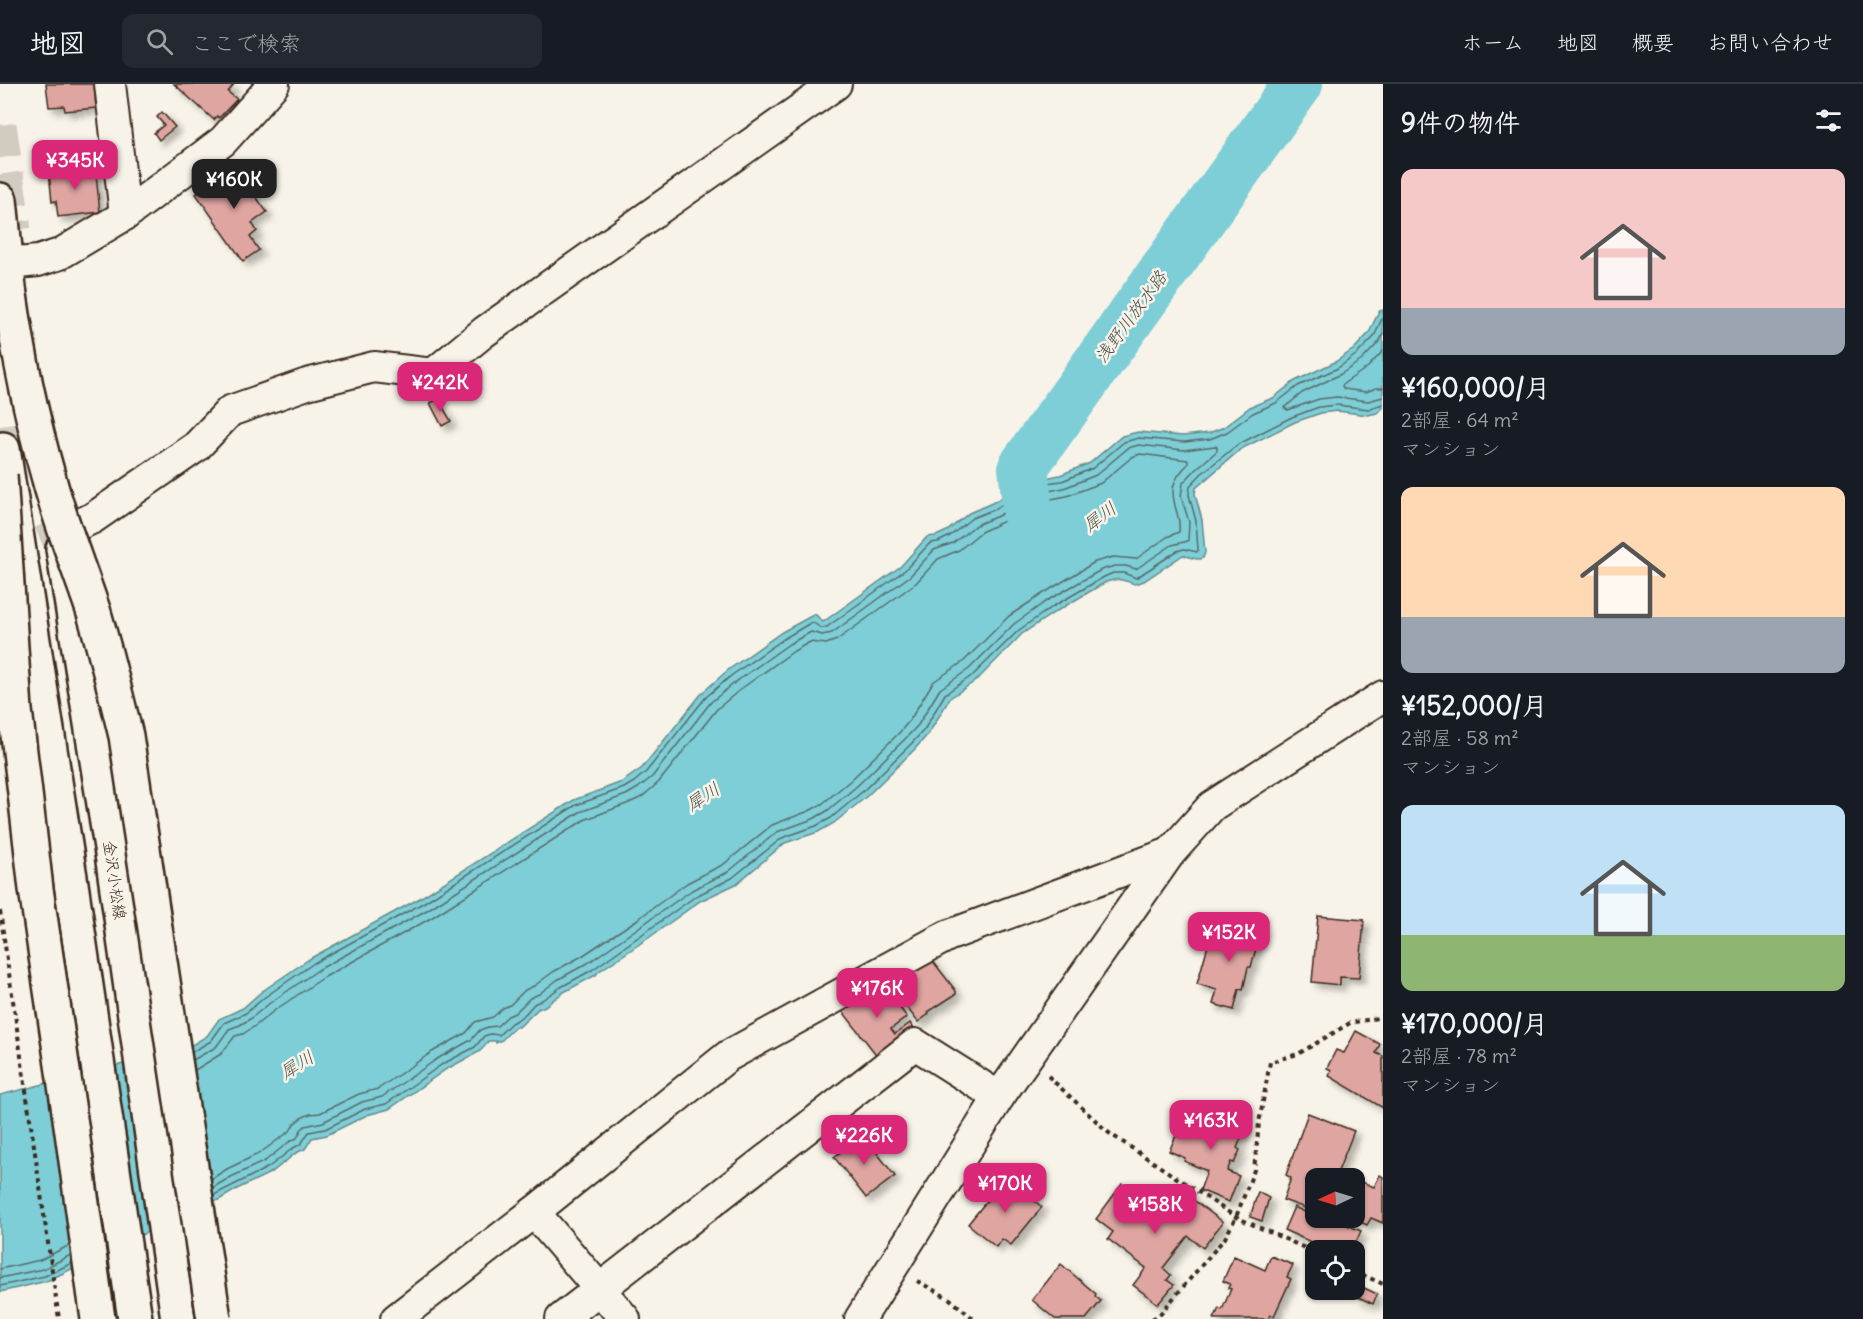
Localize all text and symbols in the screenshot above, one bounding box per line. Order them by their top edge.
search box [122,14,542,68]
text: 地図 [30,25,86,61]
icon: search [143,25,176,58]
text: ここで検索 [191,29,301,57]
text: ホーム [1462,29,1524,56]
text: 地図 [1557,29,1599,56]
text: 概要 [1632,29,1674,56]
text: お問い合わせ [1707,29,1833,56]
icon: filters [1812,104,1845,137]
text: 9件の物件 [1401,106,1520,139]
pin: ¥345K [33,140,117,191]
text: ¥345K [46,147,104,172]
pin: ¥160K [192,159,276,210]
text: ¥160K [206,166,262,191]
icon: home [1569,208,1677,316]
water label: 浅野川放水路 [1090,265,1172,367]
pin: ¥242K [398,362,482,413]
text: ¥242K [411,369,469,394]
text: ¥160,000/月 [1401,371,1551,404]
text: 2部屋 · 64 m² [1401,407,1519,432]
text: マンション [1401,436,1500,461]
water label: 犀川 [1078,497,1121,537]
icon: home [1569,526,1677,634]
text: ¥152,000/月 [1401,689,1548,722]
text: 2部屋 · 58 m² [1401,725,1519,750]
text: マンション [1401,754,1500,779]
water label: 犀川 [681,777,724,816]
street label: 金沢小松線 [100,839,130,921]
icon: home [1569,844,1677,952]
pin: ¥152K [1187,912,1271,963]
text: ¥152K [1202,919,1256,944]
pin: ¥176K [835,968,919,1019]
text: ¥176K [850,975,904,1000]
text: ¥170,000/月 [1401,1007,1548,1040]
text: 2部屋 · 78 m² [1401,1043,1517,1068]
water label: 犀川 [275,1045,318,1084]
text: マンション [1401,1072,1500,1097]
pin: ¥163K [1169,1100,1253,1151]
text: ¥163K [1184,1107,1238,1132]
pin: ¥226K [822,1115,906,1166]
text: ¥226K [835,1122,893,1147]
pin: ¥170K [963,1163,1047,1214]
north arrow [1305,1168,1365,1228]
map controls [1305,1168,1365,1300]
text: ¥170K [978,1170,1032,1195]
pin: ¥158K [1113,1184,1197,1235]
text: ¥158K [1127,1191,1183,1216]
button: locate [1305,1240,1365,1300]

